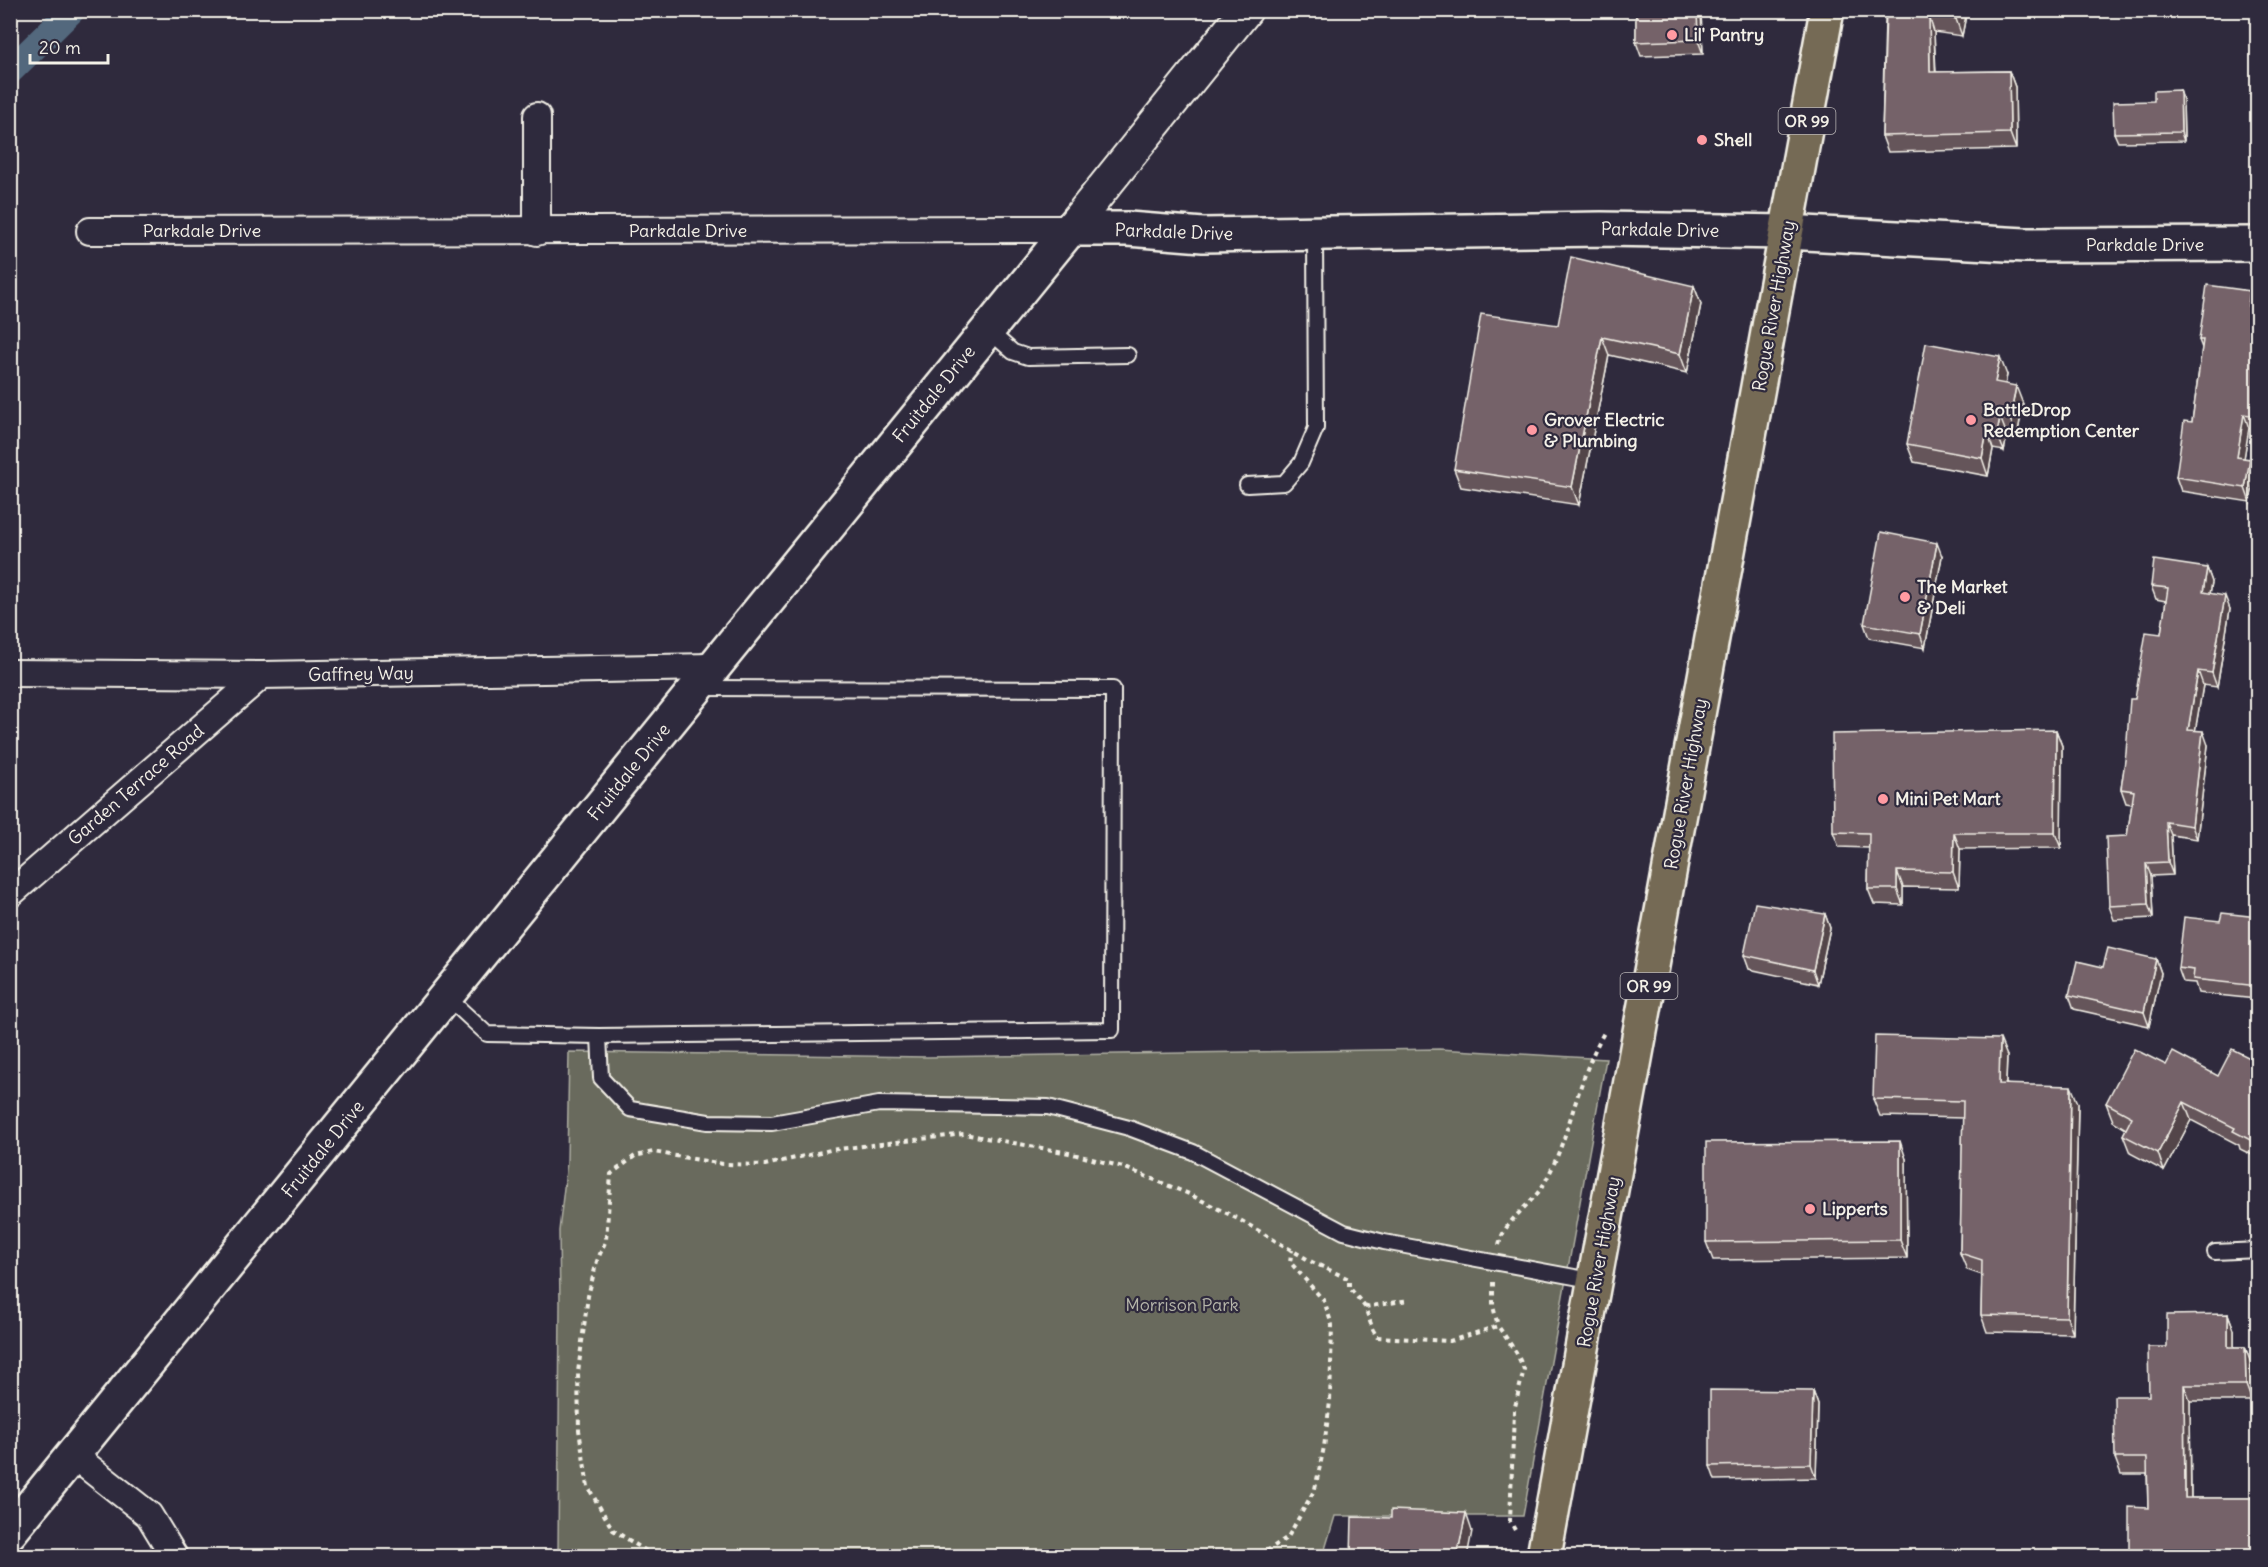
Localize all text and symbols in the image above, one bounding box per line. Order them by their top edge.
place label: Lil' Pantry [1684,23,1764,46]
scale bar [30,27,108,65]
marker: Lil' Pantry [1665,28,1679,42]
text: 20 m [39,36,81,59]
road number: OR 99 [1778,108,1836,134]
place label: Shell [1714,128,1752,151]
marker: Shell [1695,133,1709,147]
street label: Parkdale Drive [1601,217,1719,242]
street label: Parkdale Drive [1114,218,1234,245]
street label: Parkdale Drive [143,219,261,242]
street label: Parkdale Drive [629,219,747,242]
street label: Rogue River Highway [1747,219,1800,393]
street label: Parkdale Drive [2086,233,2204,256]
street label: Fruitdale Drive [887,340,980,447]
place label: BottleDrop Redemption Center [1983,398,2140,442]
place label: Grover Electric & Plumbing [1544,408,1664,452]
marker: BottleDrop Redemption Center [1964,413,1978,427]
marker: Grover Electric & Plumbing [1525,423,1539,437]
place label: The Market & Deli [1917,575,2009,619]
marker: The Market & Deli [1898,590,1912,604]
street label: Gaffney Way [308,661,414,686]
street label: Rogue River Highway [1659,697,1712,871]
street label: Fruitdale Drive [582,718,675,825]
street label: Garden Terrace Road [63,719,209,850]
place label: Mini Pet Mart [1895,787,2002,810]
marker: Mini Pet Mart [1876,792,1890,806]
road number: OR 99 [1620,973,1678,999]
street label: Fruitdale Drive [276,1095,369,1202]
street label: Rogue River Highway [1572,1175,1625,1349]
place label: Lipperts [1822,1197,1888,1220]
marker: Lipperts [1803,1202,1817,1216]
park label: Morrison Park [1125,1293,1239,1316]

